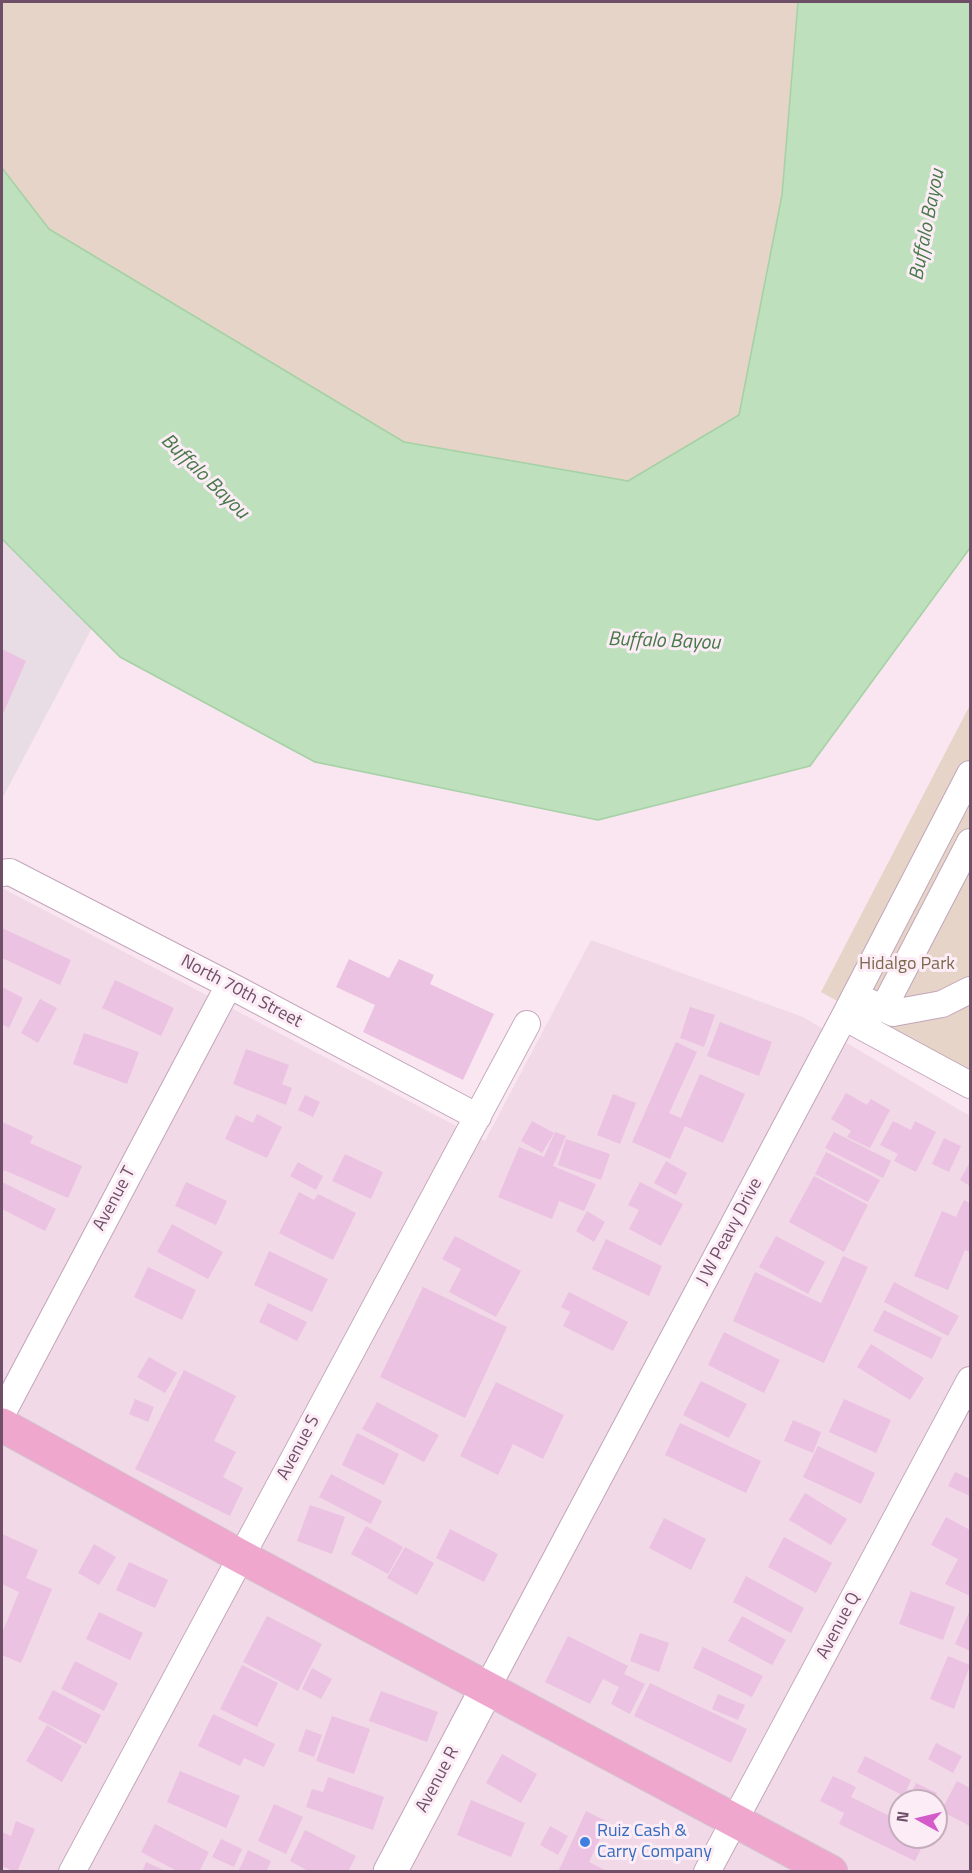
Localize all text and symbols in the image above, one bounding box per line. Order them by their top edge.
water label: Buffalo Bayou [905,168,951,282]
water label: Buffalo Bayou [155,429,253,525]
water label: Buffalo Bayou [607,628,721,656]
street label: North 70th Street [177,951,305,1033]
park label: Hidalgo Park [859,954,955,976]
street label: Avenue T [89,1163,141,1235]
street label: J W Peavy Drive [693,1175,767,1289]
street label: Avenue S [273,1412,325,1484]
street label: Avenue Q [813,1589,865,1663]
street label: Avenue R [412,1743,464,1817]
north arrow [888,1789,948,1849]
text: N [890,1810,915,1824]
place label: Ruiz Cash & Carry Company [597,1821,712,1864]
marker: Ruiz Cash & Carry Company [578,1835,592,1849]

